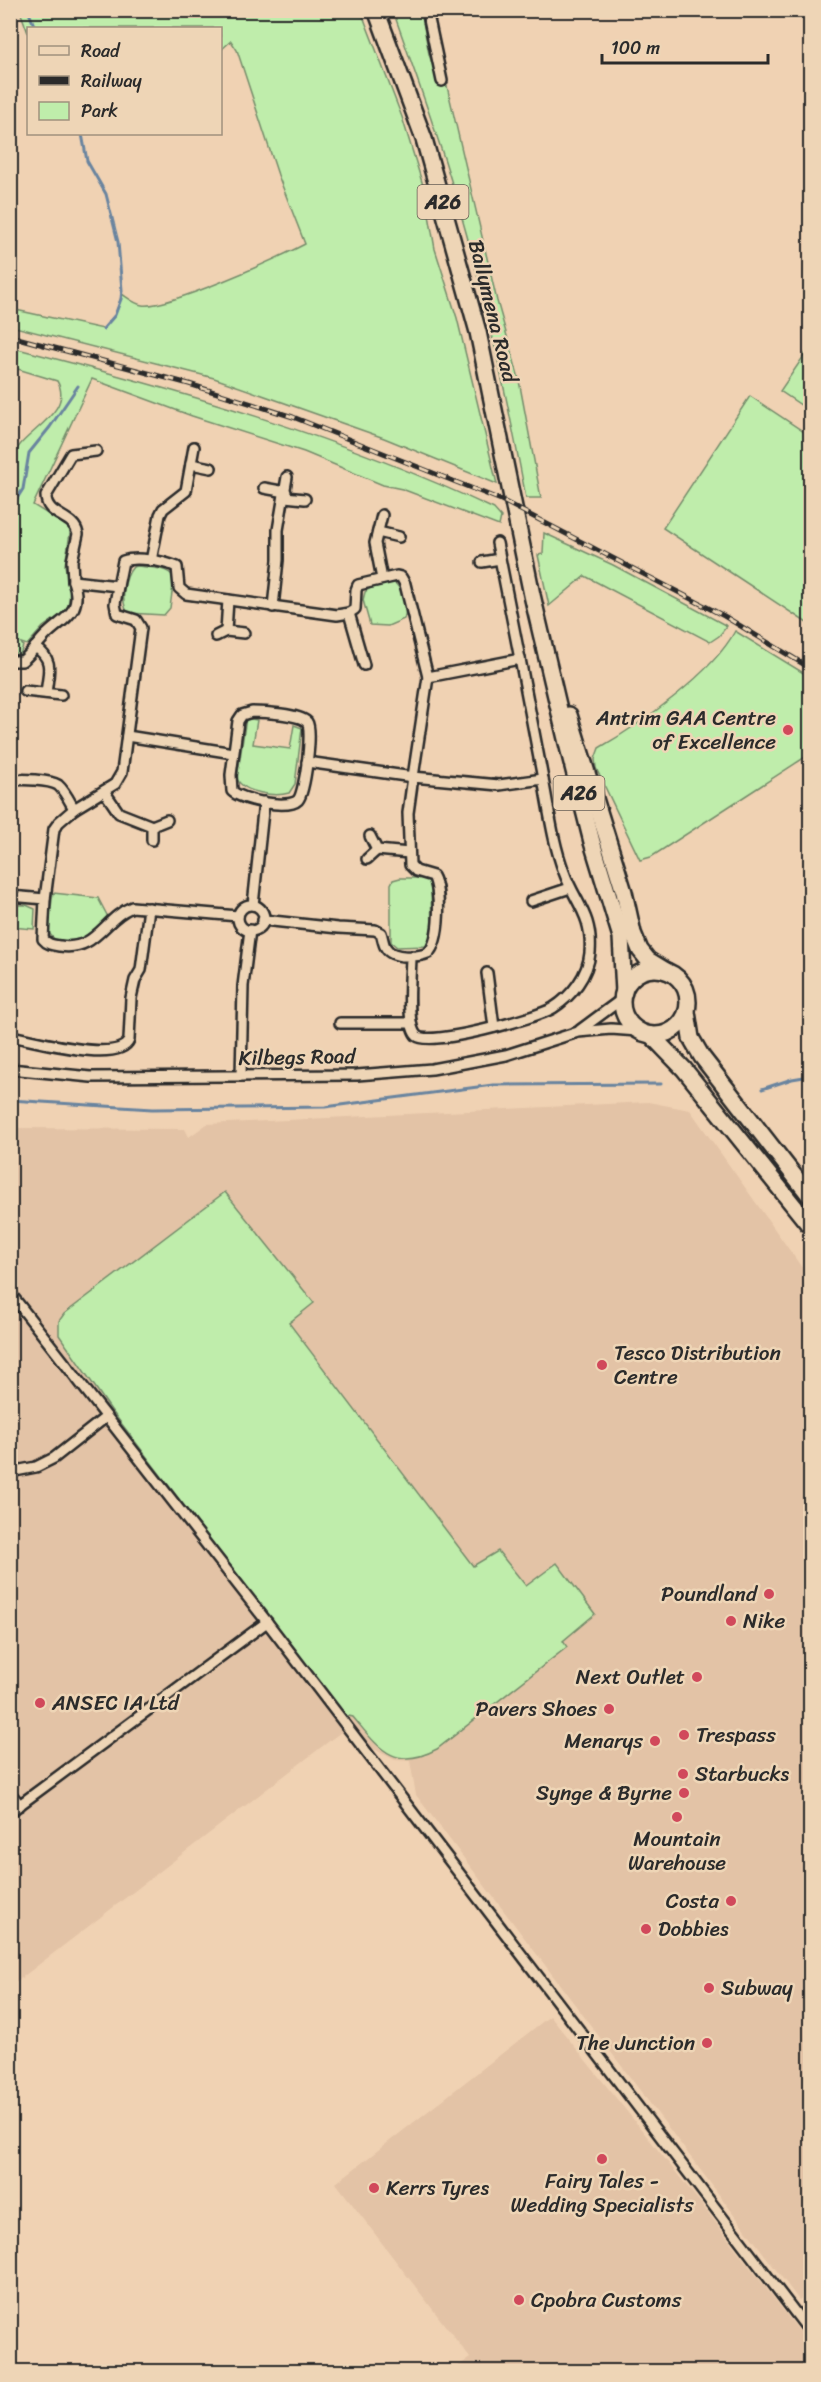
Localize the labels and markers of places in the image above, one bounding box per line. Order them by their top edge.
place label: Antrim GAA Centre of Excellence [595,699,776,761]
marker: Antrim GAA Centre of Excellence [781,723,795,737]
place label: Tesco Distribution Centre [614,1334,781,1396]
marker: Tesco Distribution Centre [595,1358,609,1372]
place label: Poundland [661,1575,759,1613]
marker: Poundland [762,1587,776,1601]
place label: Nike [743,1602,785,1640]
marker: Nike [724,1614,738,1628]
place label: Next Outlet [576,1658,685,1696]
marker: Next Outlet [690,1670,704,1684]
place label: ANSEC IA Ltd [51,1684,181,1722]
place label: Pavers Shoes [475,1690,597,1728]
marker: ANSEC IA Ltd [33,1696,47,1710]
marker: Pavers Shoes [602,1702,616,1716]
place label: Trespass [696,1716,776,1754]
place label: Menarys [564,1722,643,1760]
marker: Trespass [677,1728,691,1742]
marker: Menarys [648,1734,662,1748]
place label: Starbucks [695,1755,790,1793]
marker: Starbucks [676,1767,690,1781]
place label: Synge & Byrne [536,1774,672,1812]
marker: Synge & Byrne [677,1786,691,1800]
marker: Mountain Warehouse [670,1810,684,1824]
place label: Mountain Warehouse [628,1820,726,1882]
place label: Costa [666,1882,719,1920]
marker: Costa [724,1894,738,1908]
place label: Dobbies [658,1910,729,1948]
marker: Dobbies [639,1922,653,1936]
place label: Subway [721,1969,793,2007]
marker: Subway [702,1981,716,1995]
place label: The Junction [576,2024,695,2062]
marker: The Junction [700,2036,714,2050]
marker: Fairy Tales - Wedding Specialists [595,2152,609,2166]
place label: Fairy Tales - Wedding Specialists [510,2162,694,2224]
place label: Kerrs Tyres [386,2169,489,2207]
marker: Kerrs Tyres [367,2181,381,2195]
place label: Cpobra Customs [531,2281,682,2319]
marker: Cpobra Customs [512,2293,526,2307]

